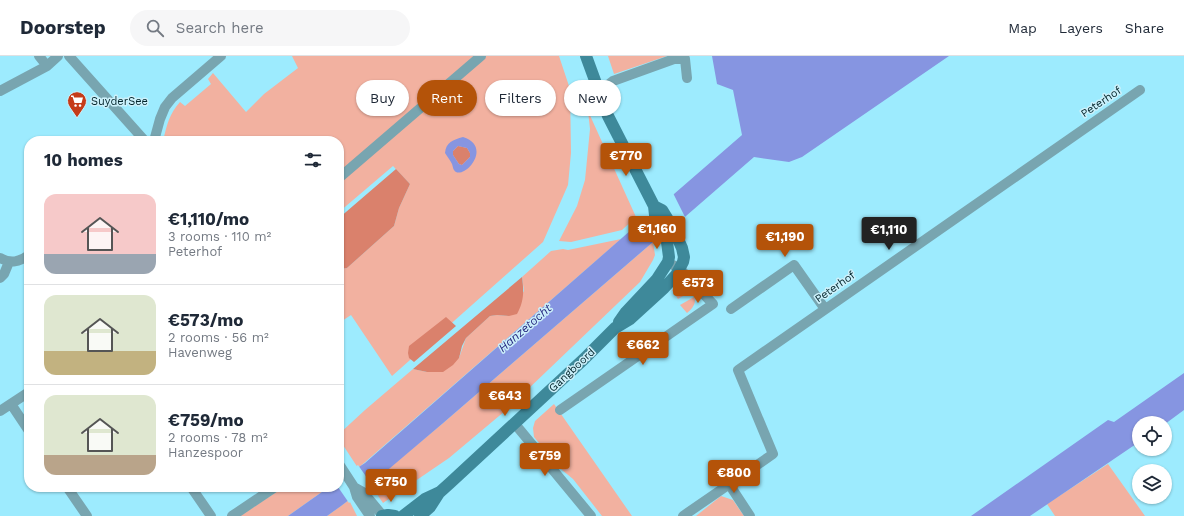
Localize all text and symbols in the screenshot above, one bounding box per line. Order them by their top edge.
search box [130,10,410,46]
text: Doorstep [20,16,106,39]
icon: search [144,17,166,39]
text: Search here [176,19,264,37]
text: Map [1008,20,1037,36]
text: Layers [1059,20,1103,36]
text: Share [1125,20,1164,36]
chip: Buy [356,80,409,116]
chip: Rent [417,80,477,116]
chip: Filters [485,80,556,116]
chip: New [564,80,621,116]
street label: Peterhof [1078,83,1124,120]
supermarket icon: SuyderSee [66,90,88,118]
place label: SuyderSee [91,95,148,108]
pin: €770 [602,143,650,177]
text: €770 [610,148,642,163]
icon: filters [302,149,324,171]
text: 10 homes [44,150,123,170]
text: €1,110/mo [168,209,249,229]
icon: home [76,210,124,258]
pin: €1,160 [624,216,690,250]
pin: €1,110 [856,217,922,251]
text: €1,160 [637,221,677,236]
text: €1,110 [871,222,907,237]
pin: €1,190 [752,224,818,258]
text: 3 rooms · 110 m² [168,229,271,244]
text: €1,190 [765,229,805,244]
text: Peterhof [168,244,222,259]
street label: Peterhof [812,268,858,305]
pin: €573 [674,270,722,304]
text: €573 [682,275,714,290]
water label: Hanzetocht [496,301,555,355]
text: €573/mo [168,310,243,330]
icon: home [76,311,124,359]
text: 2 rooms · 56 m² [168,330,269,345]
pin: €662 [619,332,667,366]
text: €662 [627,337,659,352]
text: Havenweg [168,345,232,360]
street label: Gangboord [546,345,598,395]
pin: €643 [481,383,529,417]
text: €643 [488,388,522,403]
text: €759/mo [168,410,244,430]
icon: home [76,411,124,459]
map controls [1132,416,1172,504]
button: locate [1132,416,1172,456]
text: 2 rooms · 78 m² [168,430,268,445]
pin: €759 [521,443,569,477]
text: Hanzespoor [168,445,243,460]
text: €759 [529,448,561,463]
pin: €800 [710,460,758,494]
button: layers [1132,464,1172,504]
text: €800 [717,465,751,480]
pin: €750 [367,469,415,503]
text: €750 [375,474,407,489]

